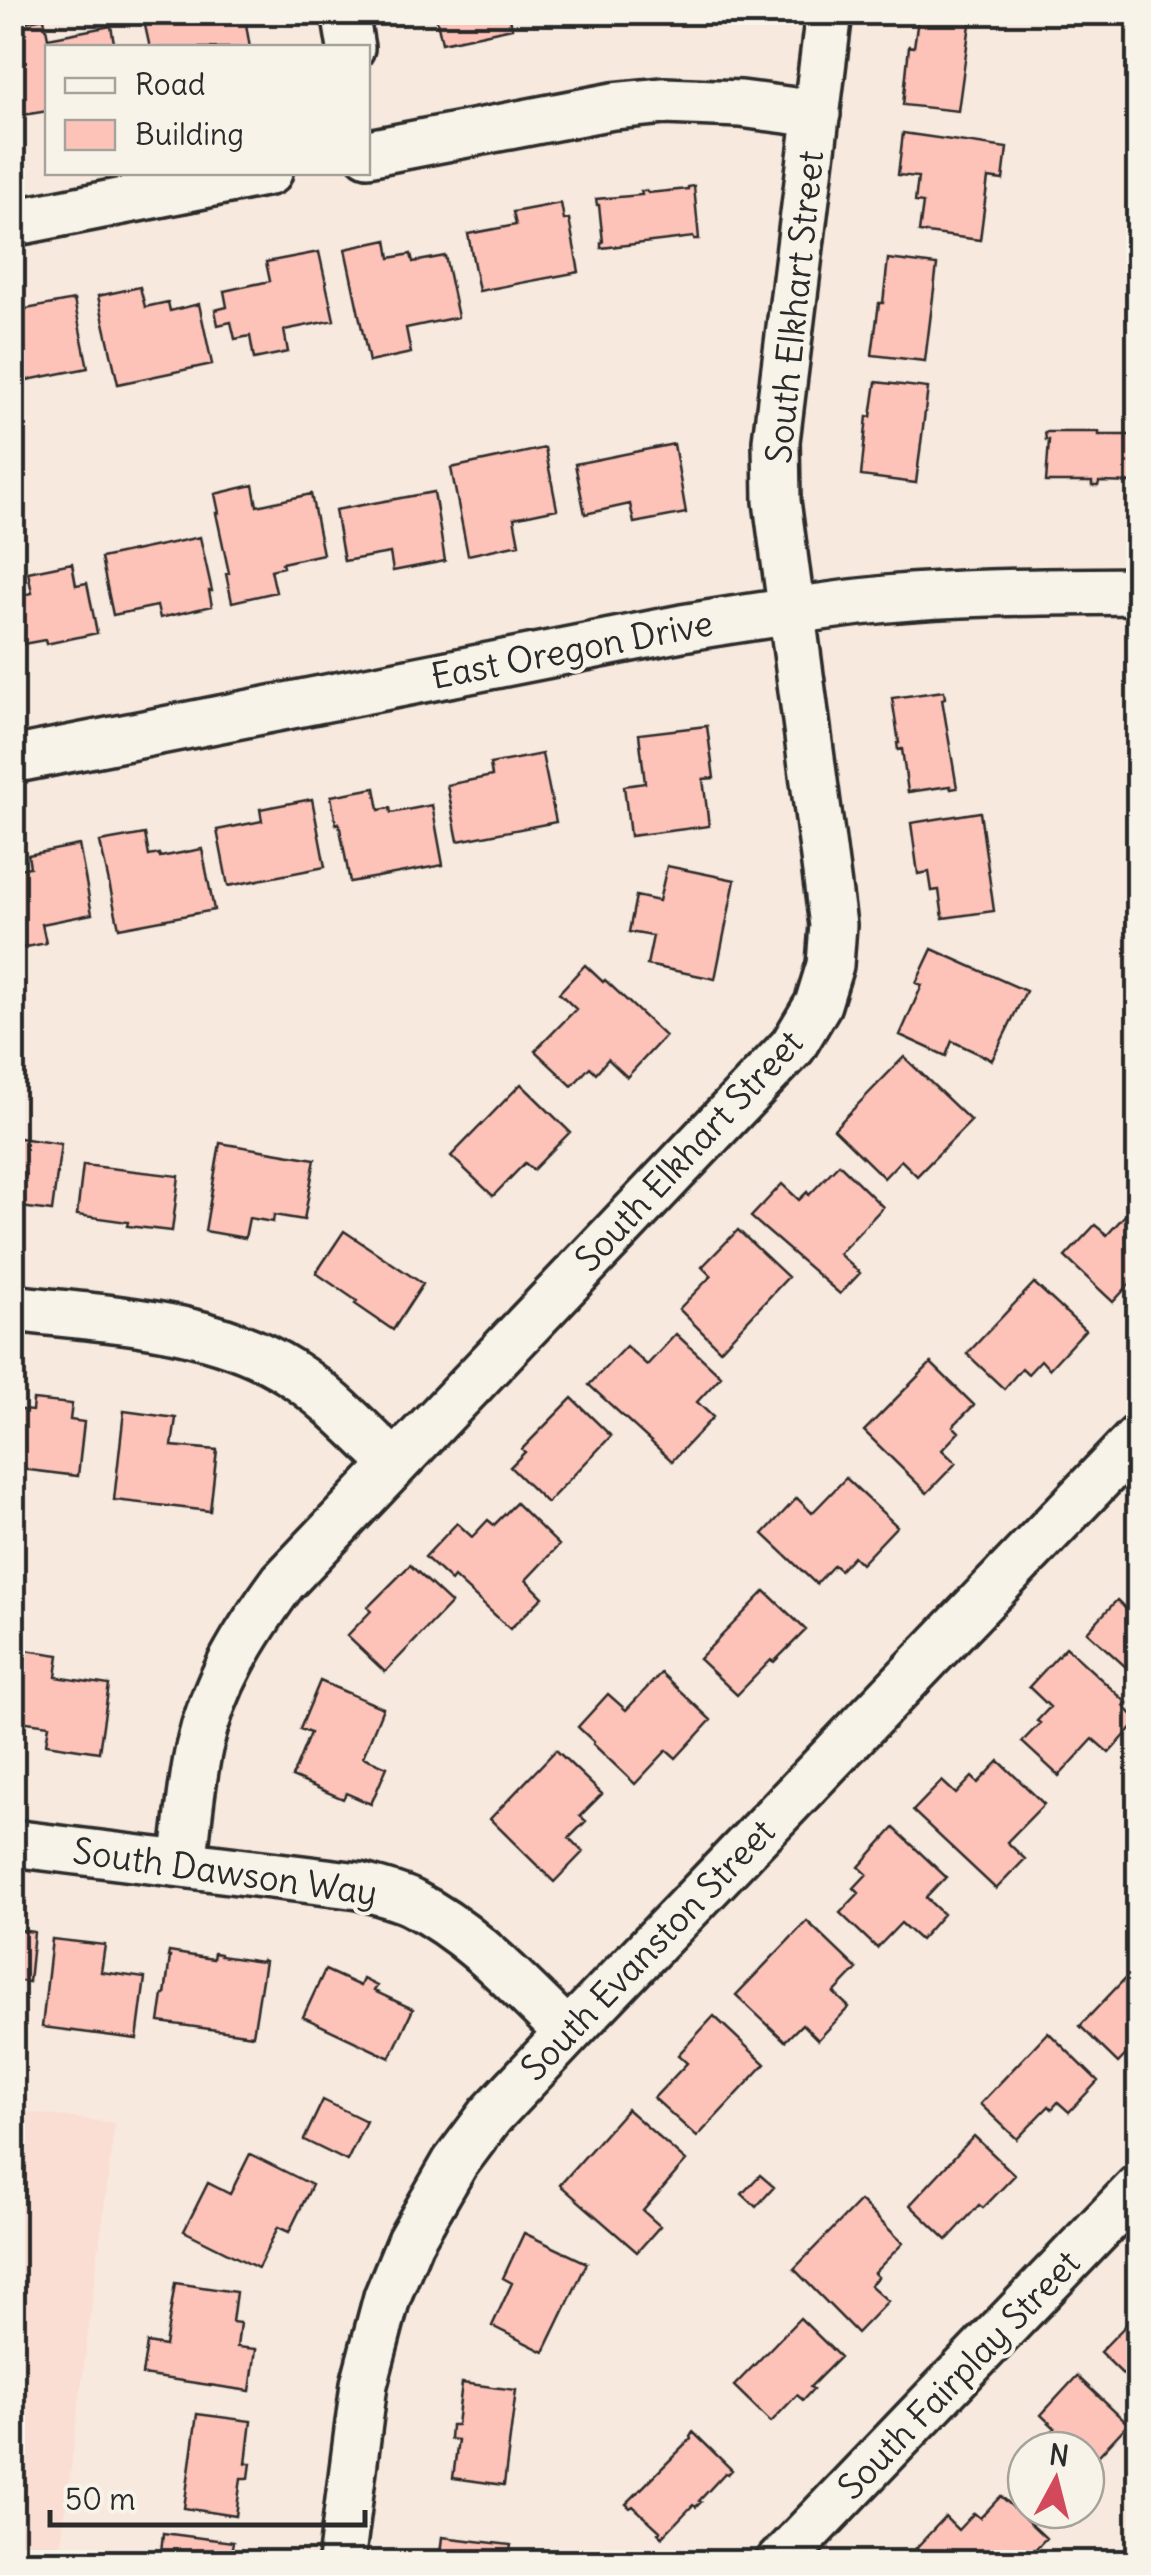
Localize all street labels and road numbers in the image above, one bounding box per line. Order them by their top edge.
street label: South Elkhart Street [756,148,832,465]
street label: East Oregon Drive [427,600,716,698]
street label: South Elkhart Street [565,1020,812,1280]
street label: South Evanston Street [511,1809,784,2089]
street label: South Dawson Way [70,1828,380,1914]
street label: South Fairplay Street [828,2240,1089,2508]

